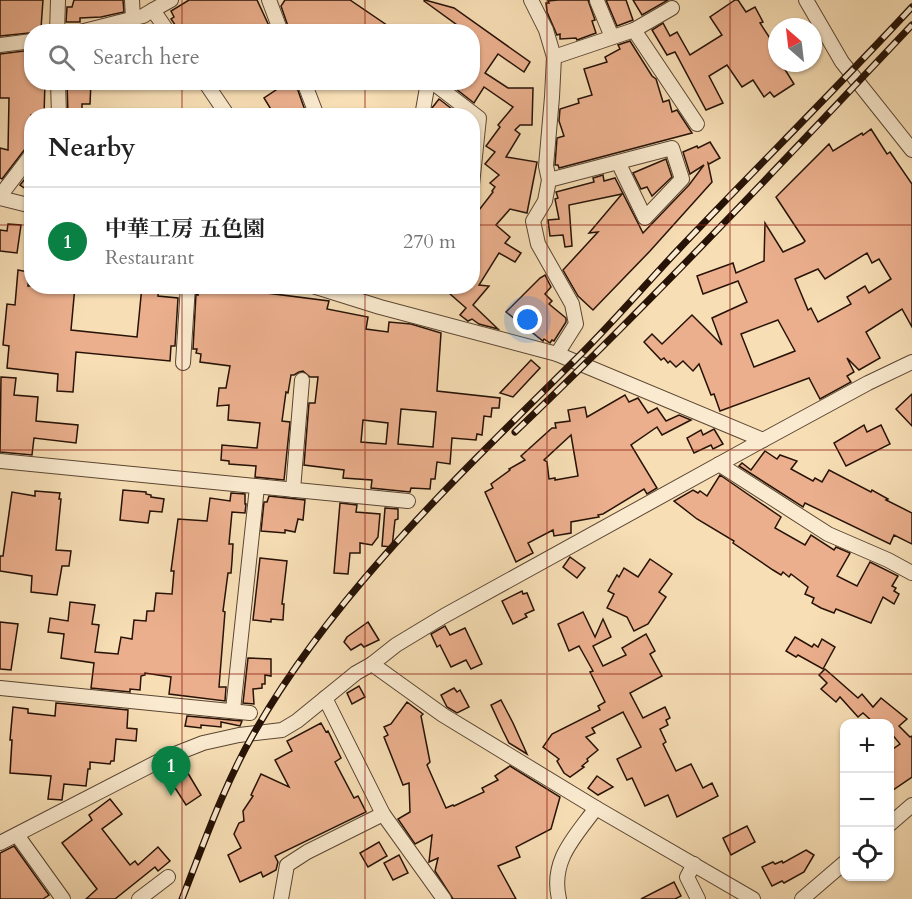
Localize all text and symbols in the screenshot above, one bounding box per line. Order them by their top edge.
north arrow [768,18,822,72]
search box [24,24,480,90]
icon: search [45,41,78,74]
text: Search here [93,42,200,72]
text: Nearby [48,130,136,165]
text: 中華工房 五色園 [105,214,265,244]
text: 1 [62,228,73,255]
text: 270 m [403,228,456,255]
text: Restaurant [105,244,194,271]
your location [513,305,542,334]
map controls [840,719,894,881]
button: + [840,719,894,773]
pin: 1 [152,746,190,796]
button: − [840,773,894,827]
button: locate [840,827,894,881]

